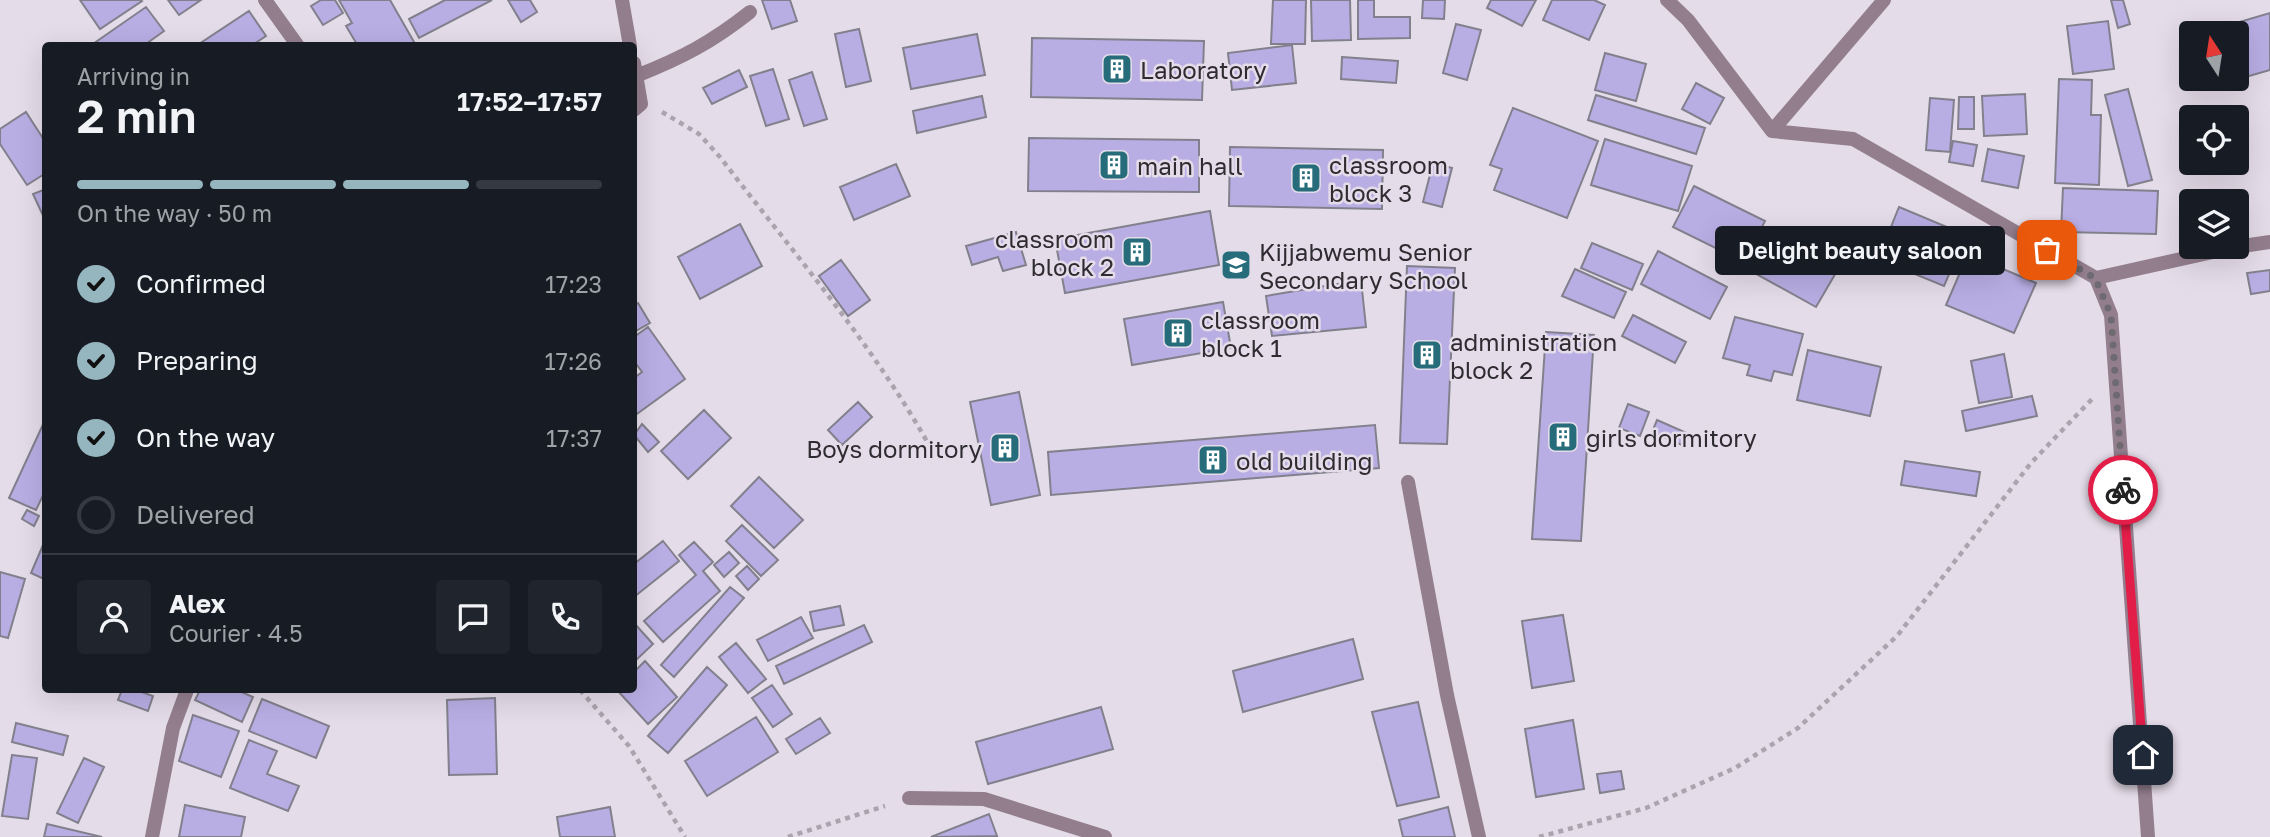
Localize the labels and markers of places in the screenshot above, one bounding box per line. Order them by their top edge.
building icon: Laboratory [1100,52,1134,86]
place label: Laboratory [1140,55,1267,84]
building icon: main hall [1097,148,1131,182]
place label: classroom block 3 [1329,150,1448,207]
place label: main hall [1137,151,1243,180]
building icon: classroom block 3 [1289,161,1323,195]
pin [2017,220,2077,280]
place label: classroom block 2 [995,224,1114,281]
callout: Delight beauty saloon [1714,226,2005,274]
building icon: classroom block 2 [1120,235,1154,269]
place label: Kijjabwemu Senior Secondary School [1259,237,1472,294]
school or university icon: Kijjabwemu Senior Secondary School [1219,248,1253,282]
place label: classroom block 1 [1201,305,1320,362]
building icon: classroom block 1 [1161,316,1195,350]
place label: administration block 2 [1450,327,1617,384]
building icon: administration block 2 [1410,338,1444,372]
building icon: girls dormitory [1546,420,1580,454]
place label: girls dormitory [1586,423,1757,452]
building icon: Boys dormitory [988,431,1022,465]
place label: Boys dormitory [806,434,982,463]
building icon: old building [1196,443,1230,477]
place label: old building [1236,446,1372,475]
pin [2113,725,2173,785]

